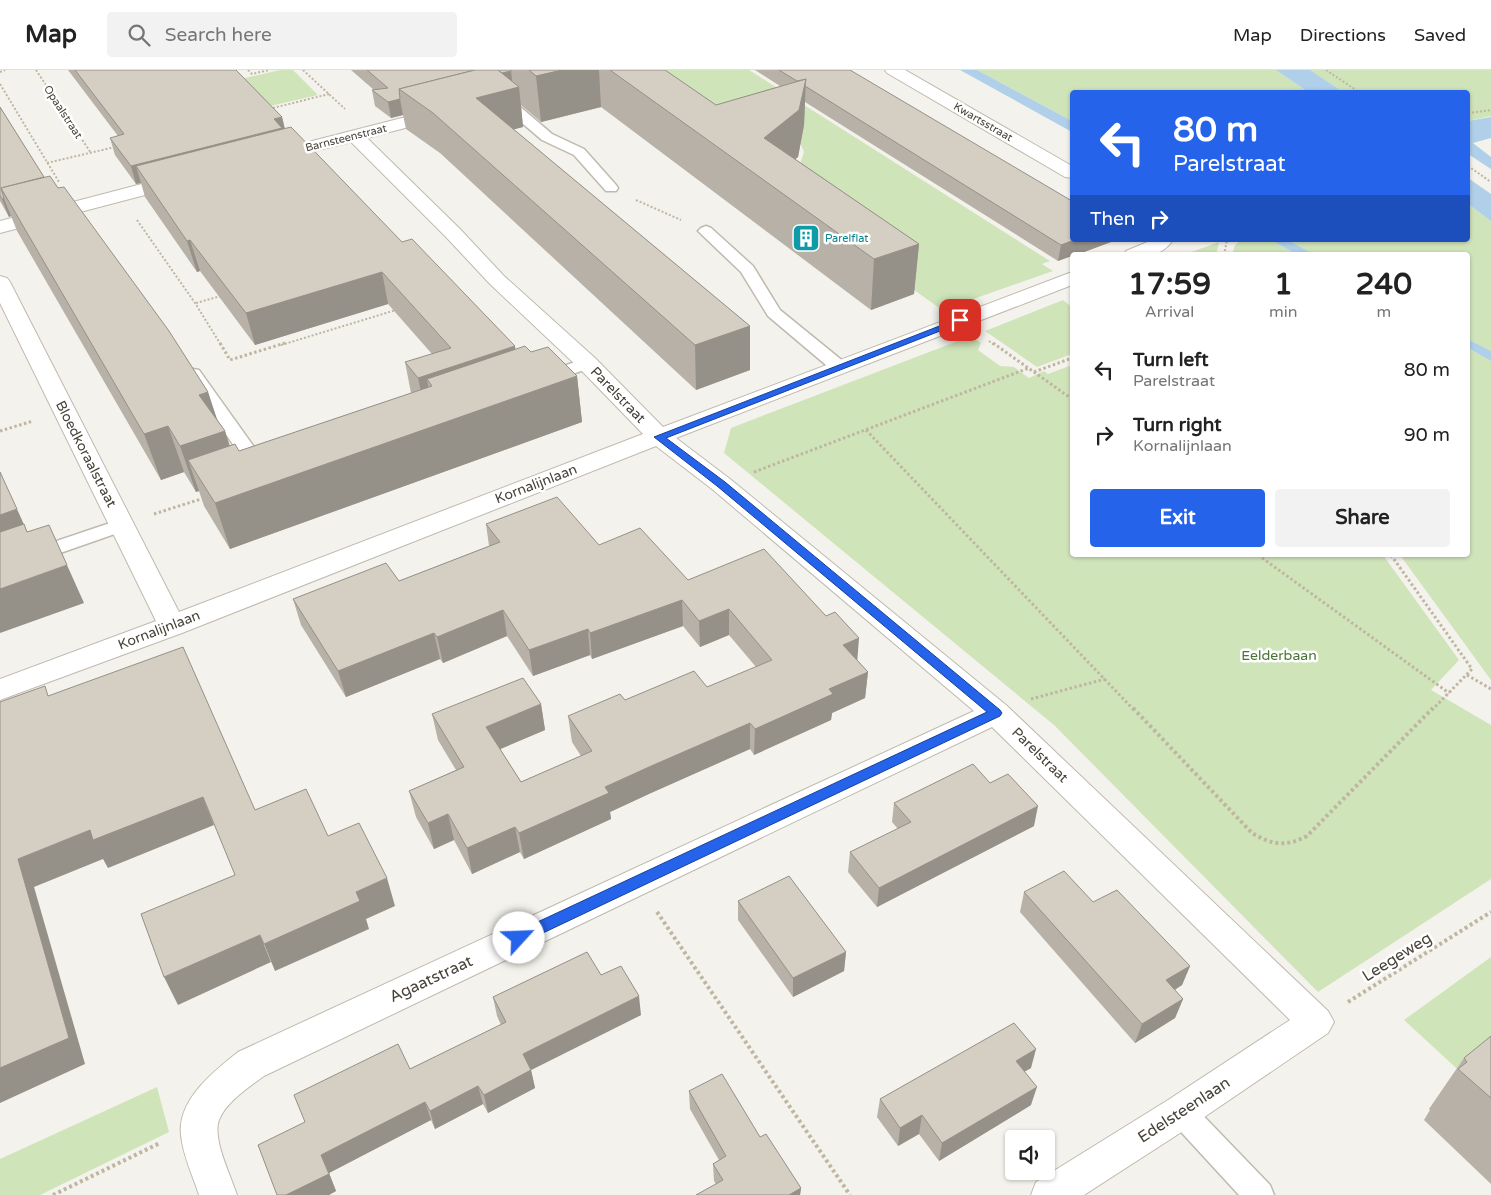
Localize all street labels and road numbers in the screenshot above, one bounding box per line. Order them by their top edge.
street label: Opaalstraat [41,83,85,141]
street label: Kwartsstraat [951,100,1015,144]
street label: Barnsteenstraat [304,122,388,154]
street label: Parelstraat [587,363,649,427]
street label: Bloedkoraalstraat [52,398,120,511]
street label: Kornalijnlaan [493,461,579,507]
street label: Kornalijnlaan [116,607,202,653]
street label: Parelstraat [1008,724,1072,786]
street label: Leegeweg [1359,928,1435,986]
street label: Agaatstraat [386,951,476,1007]
street label: Edelsteenlaan [1134,1073,1234,1147]

